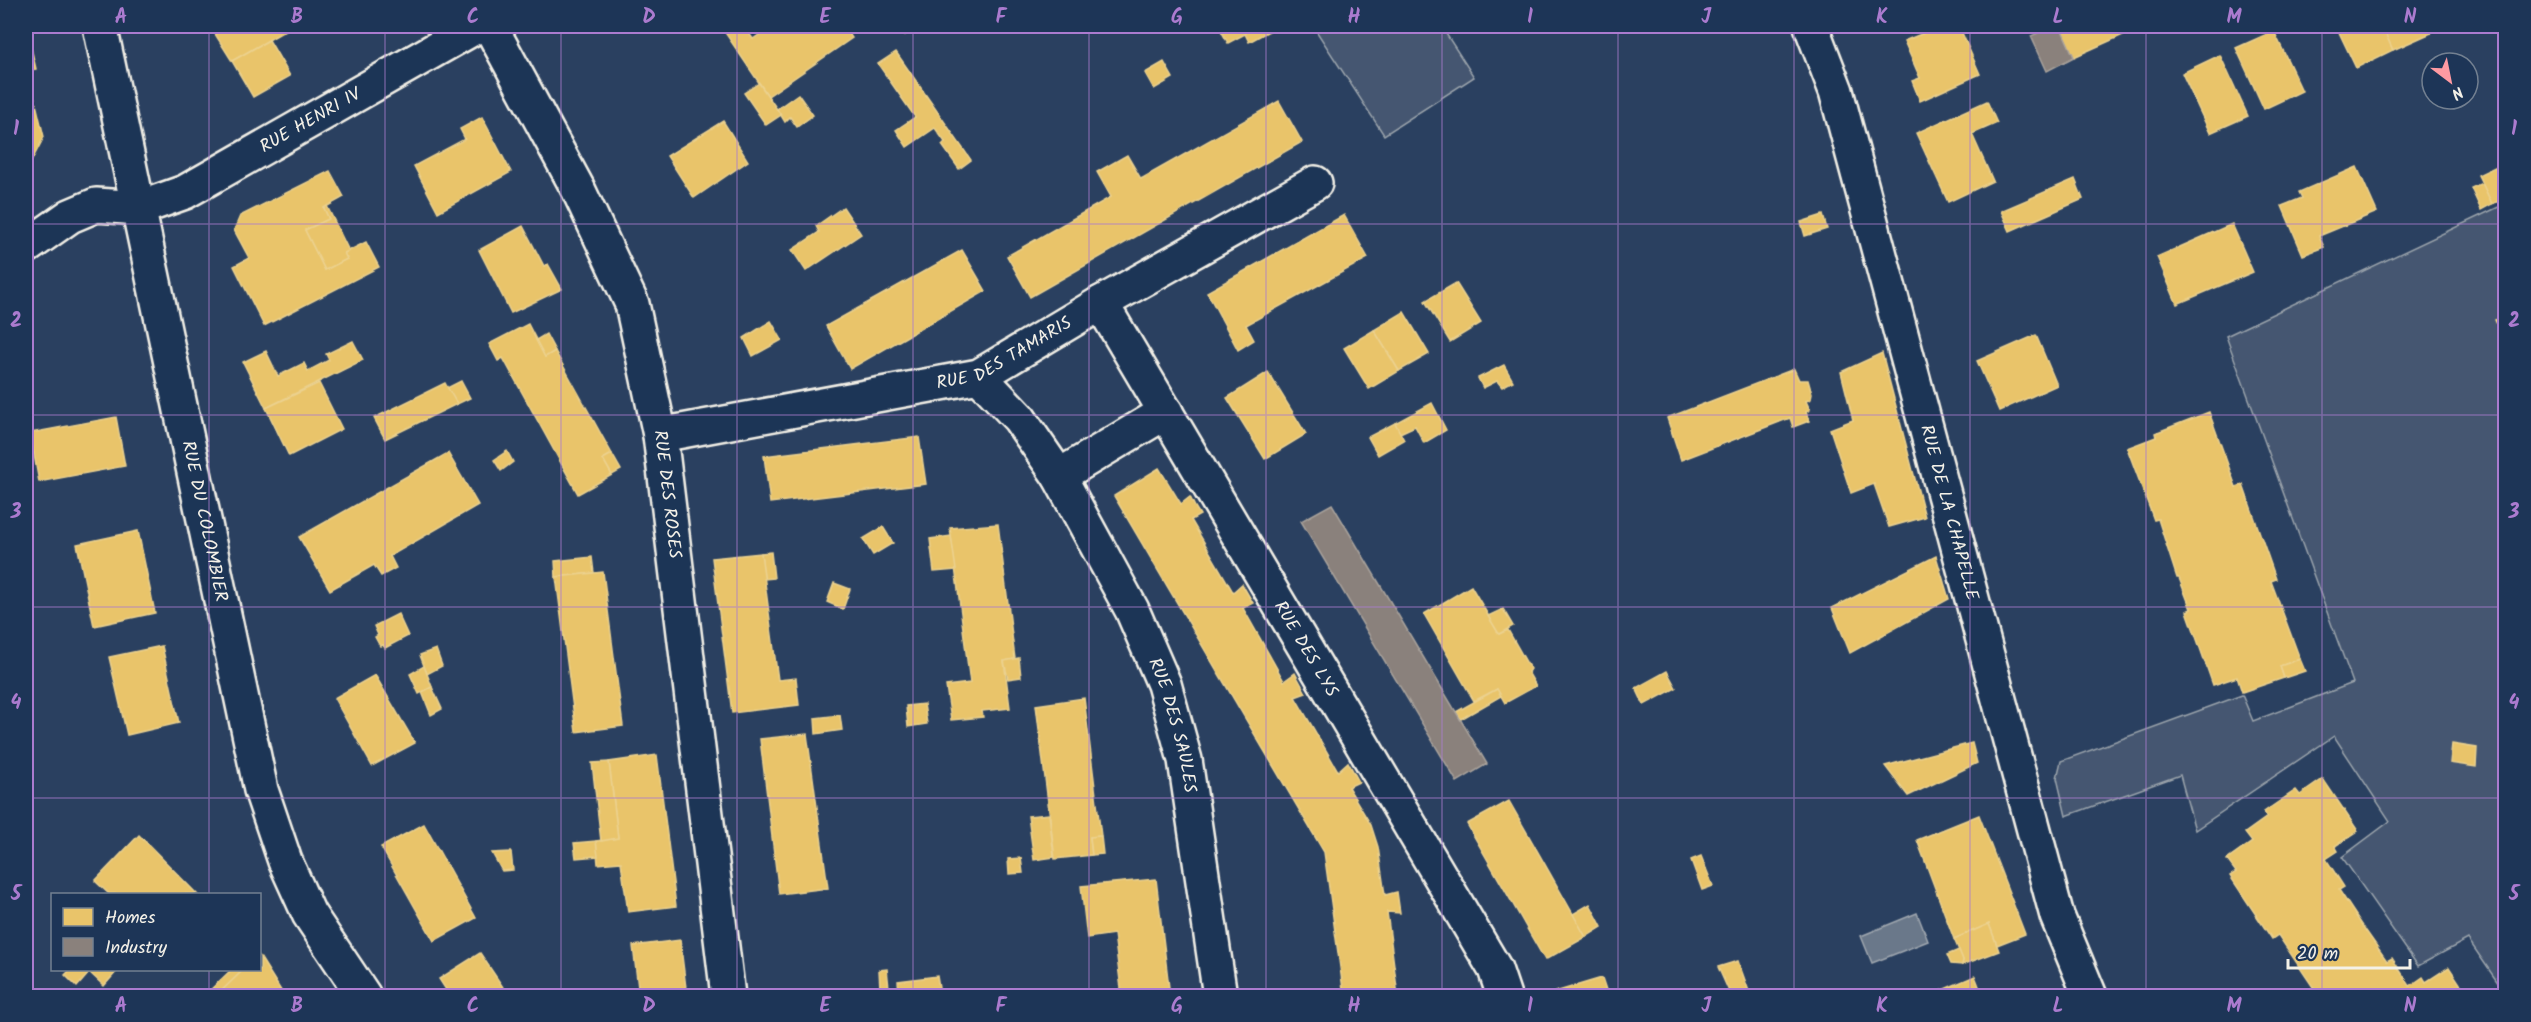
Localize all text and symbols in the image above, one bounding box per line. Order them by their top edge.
text: A [115,2,127,34]
text: B [291,2,303,34]
text: C [467,2,479,34]
text: D [642,2,656,34]
text: E [819,2,831,34]
text: F [996,2,1008,34]
text: G [1171,2,1183,34]
text: H [1347,2,1361,34]
text: I [1527,2,1533,34]
text: J [1701,2,1712,34]
text: K [1876,2,1888,34]
text: L [2053,2,2063,34]
text: M [2226,2,2242,34]
text: N [2404,2,2417,34]
north arrow [2420,51,2480,111]
text: N [2446,79,2468,106]
street label: RUE HENRI IV [254,80,367,161]
text: 1 [13,114,19,146]
text: 1 [2511,114,2517,146]
text: 2 [10,306,22,338]
text: 2 [2508,306,2520,338]
street label: RUE DES TAMARIS [934,309,1078,398]
street label: RUE DE LA CHAPELLE [1912,421,1986,604]
street label: RUE DES ROSES [645,428,689,561]
street label: RUE DU COLOMBIER [173,438,235,604]
text: 3 [10,497,22,529]
text: 3 [2508,497,2520,529]
street label: RUE DES LYS [1266,595,1346,703]
street label: RUE DES SAULES [1140,653,1204,795]
text: 4 [11,688,22,720]
text: 4 [2509,688,2520,720]
text: 5 [10,879,23,911]
text: 5 [2508,879,2521,911]
legend [51,893,261,971]
text: Homes [105,904,156,933]
scale bar [2288,932,2410,970]
text: Industry [105,934,167,963]
text: 20 m [2297,940,2338,969]
text: A [115,991,127,1022]
text: B [291,991,303,1022]
text: C [467,991,479,1022]
text: D [642,991,656,1022]
text: E [819,991,831,1022]
text: F [996,991,1008,1022]
text: G [1171,991,1183,1022]
text: H [1347,991,1361,1022]
text: I [1527,991,1533,1022]
text: J [1701,991,1712,1022]
text: K [1876,991,1888,1022]
text: L [2053,991,2063,1022]
text: M [2226,991,2242,1022]
text: N [2404,991,2417,1022]

